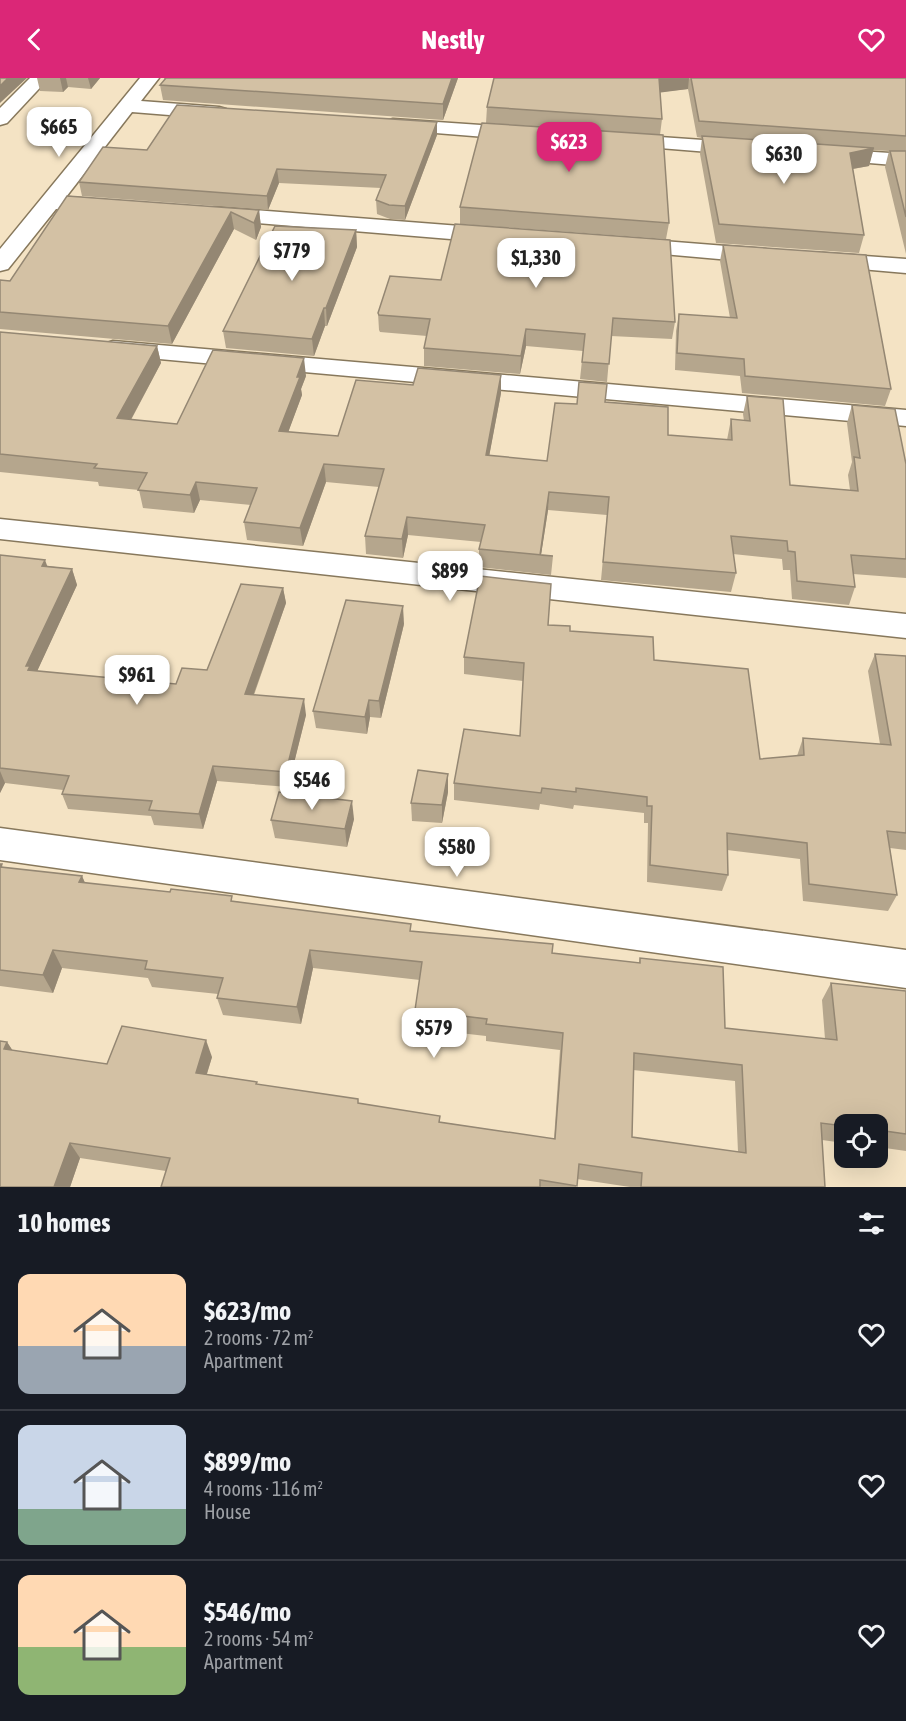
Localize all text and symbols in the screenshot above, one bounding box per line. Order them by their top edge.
icon: back [18,23,51,56]
icon: heart [855,23,888,56]
text: Nestly [421,24,485,55]
pin: $665 [23,107,95,158]
text: $665 [41,115,77,138]
pin: $623 [533,122,605,173]
text: $623 [551,130,587,153]
pin: $630 [748,134,820,185]
text: $630 [766,142,802,165]
pin: $779 [256,231,328,282]
pin: $1,330 [487,238,585,289]
text: $779 [274,239,310,262]
text: $1,330 [511,246,561,269]
pin: $899 [414,551,486,602]
text: $899 [432,559,468,582]
pin: $961 [101,655,173,706]
text: $961 [119,663,155,686]
pin: $546 [276,760,348,811]
text: $546 [294,768,330,791]
pin: $580 [421,827,493,878]
text: $580 [439,835,475,858]
pin: $579 [398,1008,470,1059]
text: $579 [416,1016,452,1039]
map controls [834,1114,888,1168]
button: locate [834,1114,888,1168]
icon: filters [855,1207,888,1240]
text: 10 homes [18,1208,111,1238]
text: $623/mo [204,1296,291,1326]
icon: home [66,1298,138,1370]
icon: heart [855,1318,888,1351]
text: 2 rooms · 72 m² [204,1326,314,1349]
text: Apartment [204,1349,283,1372]
text: $899/mo [204,1447,291,1477]
icon: home [66,1449,138,1521]
icon: heart [855,1469,888,1502]
text: 4 rooms · 116 m² [204,1477,323,1500]
text: House [204,1500,251,1523]
text: $546/mo [204,1597,291,1627]
icon: home [66,1599,138,1671]
icon: heart [855,1619,888,1652]
text: 2 rooms · 54 m² [204,1627,314,1650]
text: Apartment [204,1650,283,1673]

